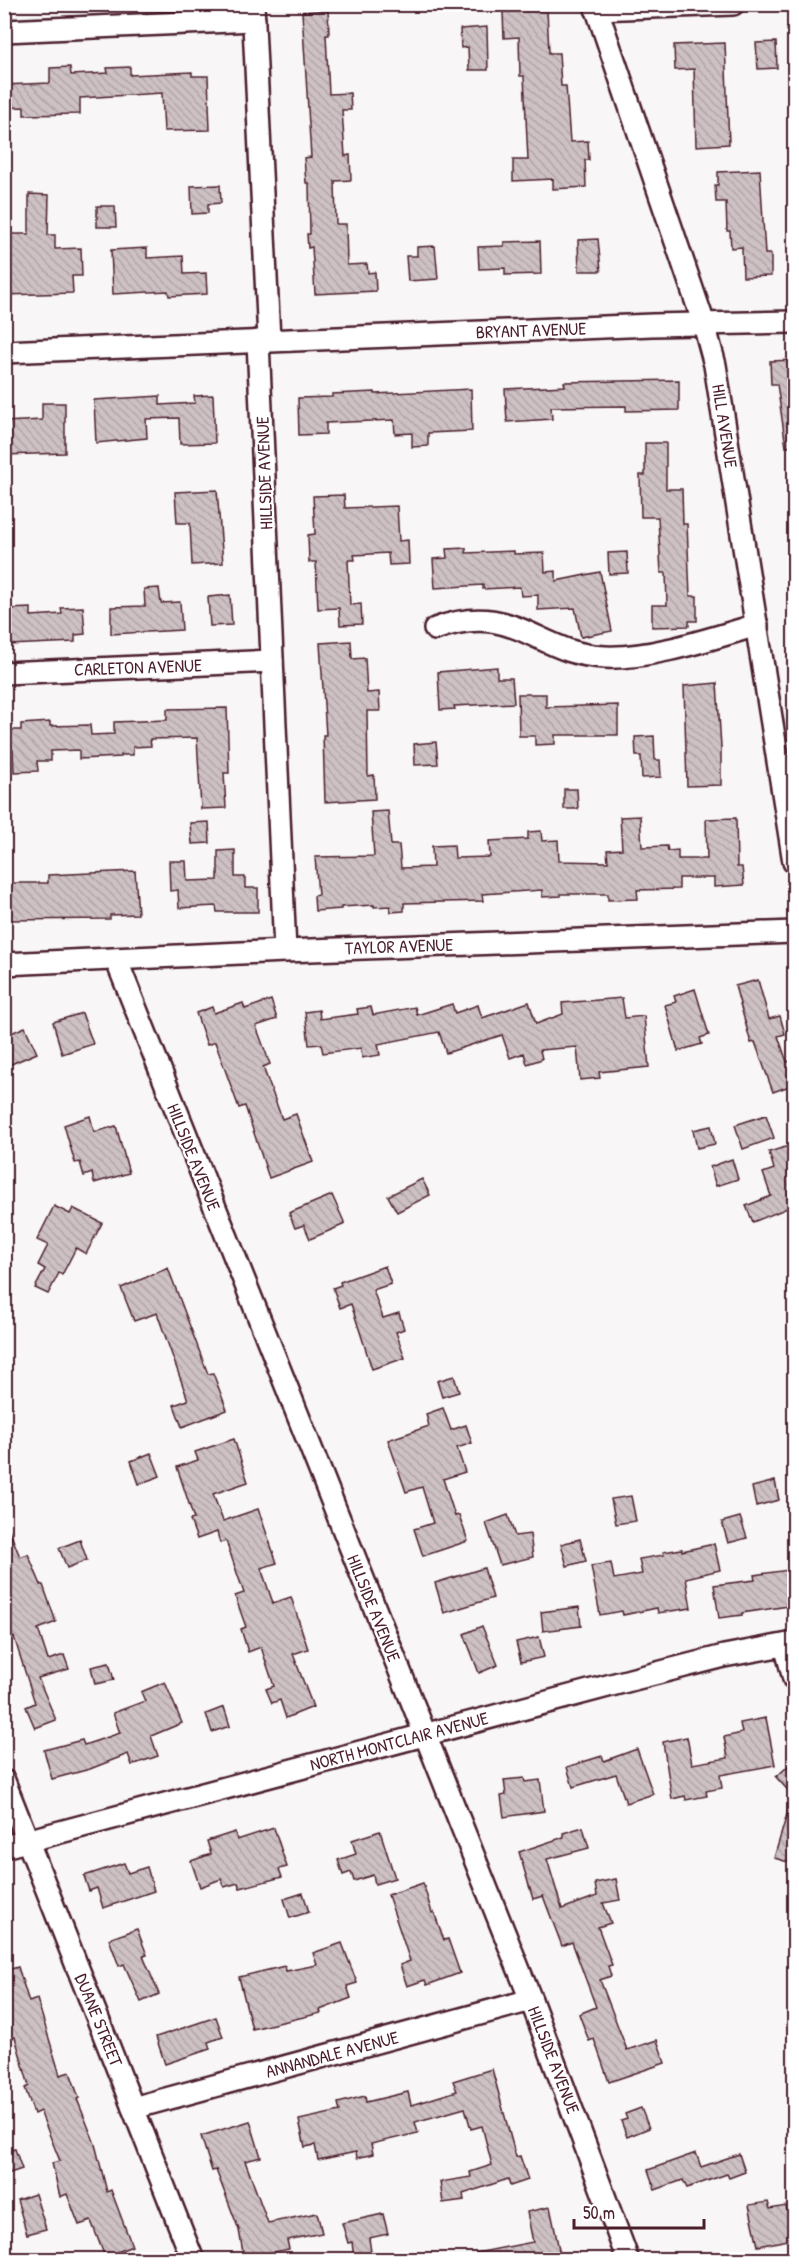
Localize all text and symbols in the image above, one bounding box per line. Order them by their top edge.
street label: BRYANT AVENUE [475,316,587,344]
street label: HILL AVENUE [706,382,744,470]
street label: HILLSIDE AVENUE [250,416,278,530]
street label: CARLETON AVENUE [74,652,202,682]
street label: TAYLOR AVENUE [344,932,454,960]
street label: HILLSIDE AVENUE [161,1100,227,1214]
street label: HILLSIDE AVENUE [341,1551,407,1665]
street label: NORTH MONTCLAIR AVENUE [307,1705,491,1777]
street label: DUANE STREET [69,1970,129,2071]
street label: HILLSIDE AVENUE [522,2003,586,2117]
street label: ANNANDALE AVENUE [263,2024,401,2084]
scale bar [574,2192,704,2230]
text: 50 m [583,2200,615,2225]

